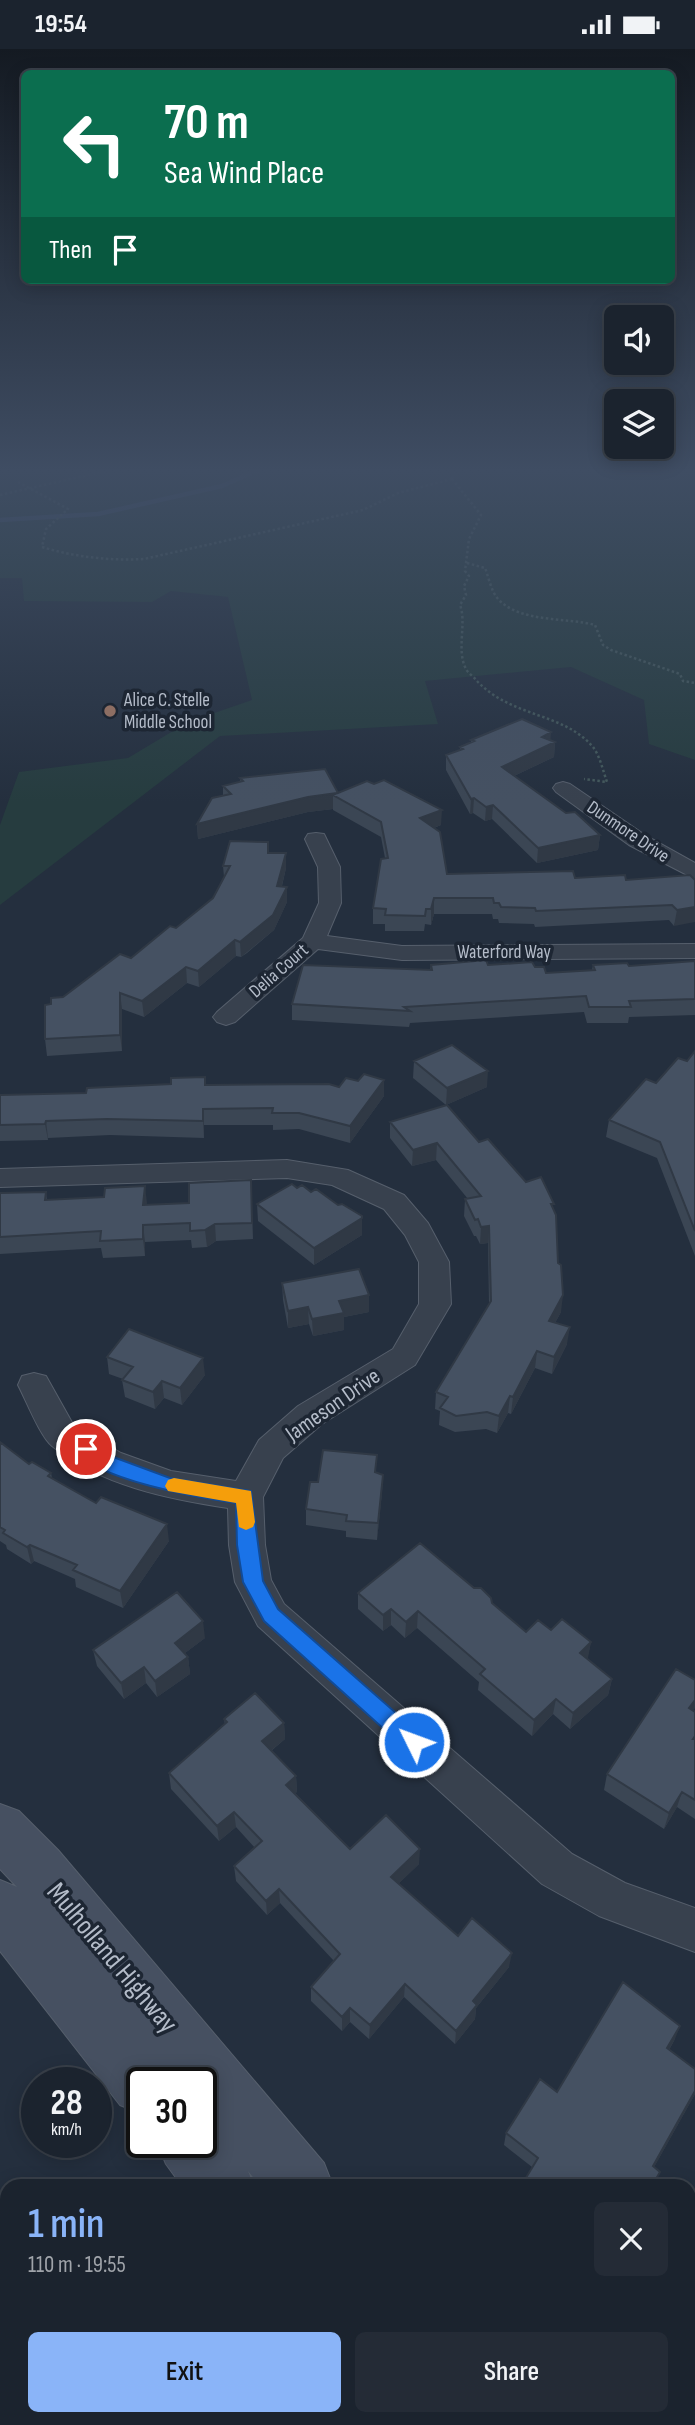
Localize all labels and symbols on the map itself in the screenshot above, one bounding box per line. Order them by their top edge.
place label: Alice C. Stelle Middle School [123,689,212,734]
marker: Alice C. Stelle Middle School [102,703,118,719]
street label: Dunmore Drive [582,796,674,868]
street label: Delia Court [245,939,314,1003]
street label: Waterford Way [457,941,551,964]
street label: Jameson Drive [279,1362,386,1448]
pin [56,1419,116,1479]
position arrow [377,1705,451,1779]
street label: Mulholland Highway [40,1876,184,2040]
speed limit sign: 30 [126,2067,217,2158]

